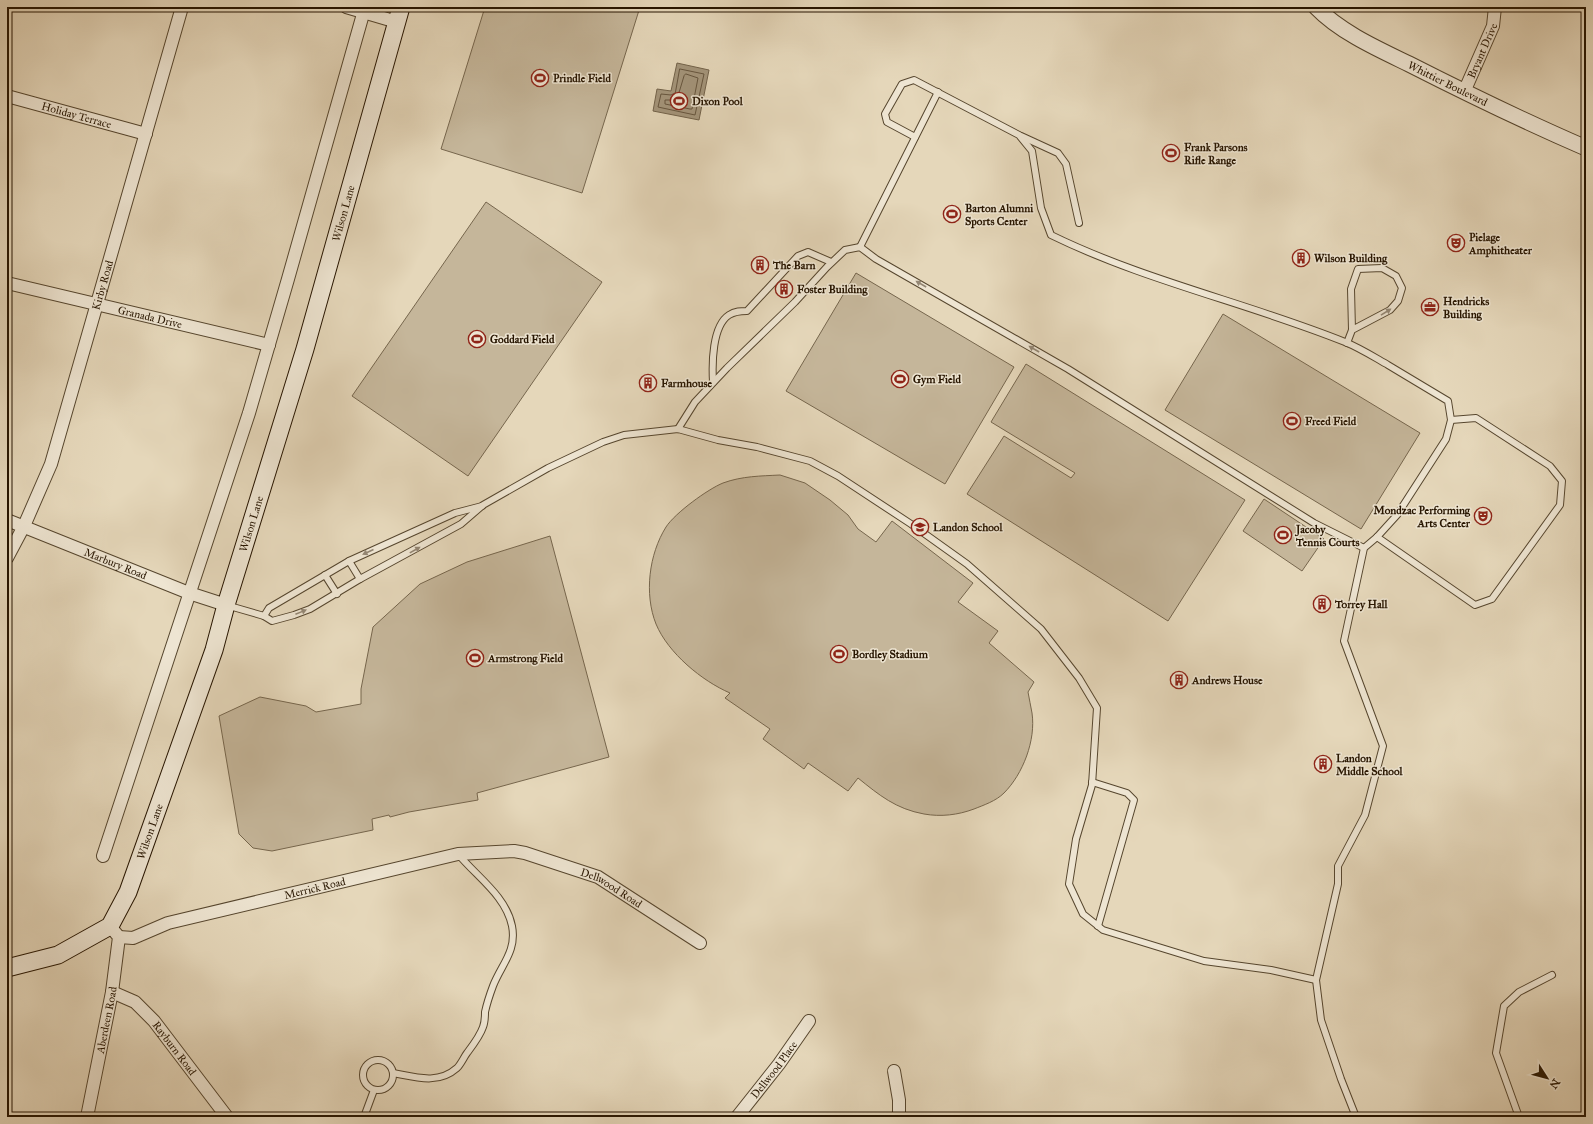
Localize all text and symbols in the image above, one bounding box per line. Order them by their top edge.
street label: Bryant Drive [1465,23,1500,81]
street label: Whittier Boulevard [1406,59,1490,109]
sports icon: Prindle Field [530,68,550,88]
place label: Prindle Field [553,72,611,85]
sports icon: Dixon Pool [669,91,689,111]
place label: Dixon Pool [692,95,744,108]
street label: Holiday Terrace [40,100,113,131]
place label: Frank Parsons Rifle Range [1184,141,1248,167]
sports icon: Frank Parsons Rifle Range [1161,143,1181,163]
street label: Wilson Lane [330,183,358,243]
place label: Barton Alumni Sports Center [965,202,1034,229]
sports icon: Barton Alumni Sports Center [942,204,962,224]
place label: Pielage Amphitheater [1468,231,1533,258]
theatre icon: Pielage Amphitheater [1446,233,1466,253]
building icon: Wilson Building [1291,248,1311,268]
place label: Wilson Building [1314,252,1388,265]
building icon: The Barn [750,255,770,275]
street label: Kirby Road [89,258,116,312]
place label: The Barn [772,259,816,272]
building icon: Foster Building [774,279,794,299]
one-way arrow [915,281,927,288]
place label: Foster Building [797,283,868,296]
place label: Hendricks Building [1443,295,1489,321]
office icon: Hendricks Building [1420,297,1440,317]
street label: Granada Drive [117,303,184,331]
one-way arrow [1381,308,1392,315]
sports icon: Goddard Field [467,329,487,349]
place label: Goddard Field [490,333,555,346]
one-way arrow [1028,346,1040,353]
sports icon: Gym Field [890,369,910,389]
building icon: Farmhouse [638,373,658,393]
place label: Gym Field [913,373,962,387]
place label: Farmhouse [661,377,713,390]
sports icon: Freed Field [1282,411,1302,431]
place label: Freed Field [1305,415,1357,428]
street label: Wilson Lane [237,494,266,553]
place label: Mondzac Performing Arts Center [1374,504,1471,530]
theatre icon: Mondzac Performing Arts Center [1473,506,1493,526]
school or university icon: Landon School [910,517,930,537]
place label: Landon School [933,521,1003,534]
place label: Jacoby Tennis Courts [1294,523,1360,549]
sports icon: Jacoby Tennis Courts [1273,525,1293,545]
street label: Marbury Road [82,546,149,583]
one-way arrow [409,546,421,553]
one-way arrow [363,549,374,555]
building icon: Torrey Hall [1312,594,1332,614]
place label: Torrey Hall [1334,598,1389,612]
one-way arrow [296,609,308,615]
sports icon: Bordley Stadium [829,644,849,664]
sports icon: Armstrong Field [465,648,485,668]
place label: Bordley Stadium [852,648,929,662]
place label: Armstrong Field [487,652,564,665]
building icon: Andrews House [1169,670,1189,690]
place label: Andrews House [1191,674,1263,687]
place label: Landon Middle School [1336,752,1403,778]
building icon: Landon Middle School [1313,754,1333,774]
street label: Wilson Lane [134,802,166,861]
street label: Dellwood Road [579,866,645,911]
street label: Merrick Road [283,875,347,902]
street label: Aberdeen Road [94,985,120,1056]
street label: Rayburn Road [150,1019,199,1078]
street label: Dellwood Place [748,1038,800,1101]
north arrow [1527,1058,1567,1098]
text: N [1546,1076,1563,1092]

